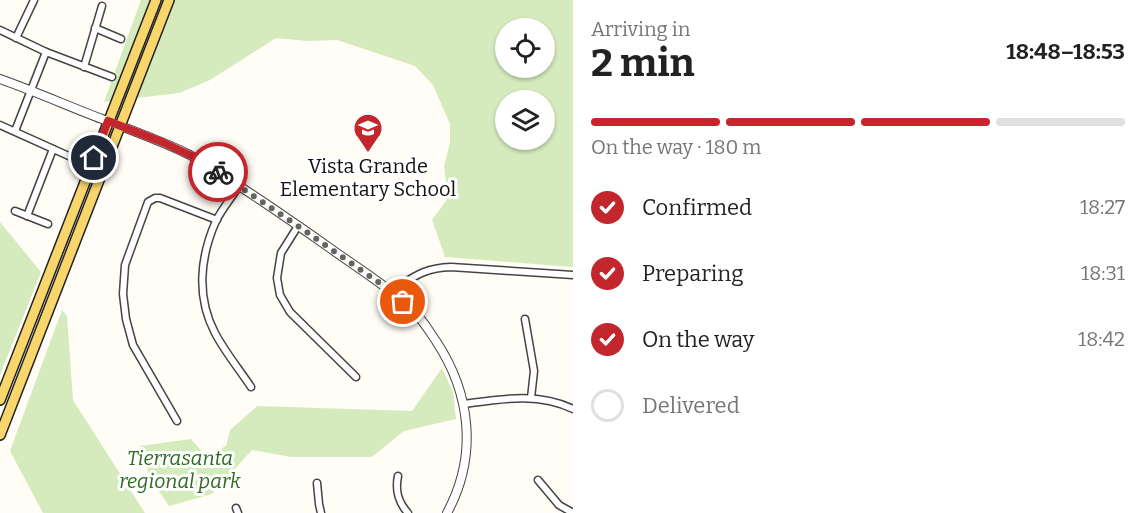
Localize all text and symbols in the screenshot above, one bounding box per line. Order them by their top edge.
text: Arriving in [591,17,690,41]
map controls [495,18,555,150]
button: locate [495,18,555,78]
text: 18:48–18:53 [1006,38,1125,65]
text: 2 min [591,40,695,86]
button: layers [495,90,555,150]
school or university icon: Vista Grande Elementary School [352,112,384,154]
pin [68,132,119,183]
text: On the way · 180 m [591,135,761,159]
icon: home [77,141,110,174]
courier [188,142,248,202]
place label: Vista Grande Elementary School [280,154,456,201]
icon: bike [202,156,235,189]
icon: check [591,191,624,224]
text: Confirmed [642,194,752,221]
text: 18:27 [1080,195,1125,219]
icon: check [591,257,624,290]
text: Preparing [642,260,744,287]
text: 18:31 [1081,261,1125,285]
pin [377,276,428,327]
icon: bag [386,285,419,318]
icon: check [591,323,624,356]
text: On the way [642,326,754,353]
text: 18:42 [1078,327,1125,351]
text: Delivered [642,392,740,419]
park label: Tierrasanta regional park [119,446,241,493]

